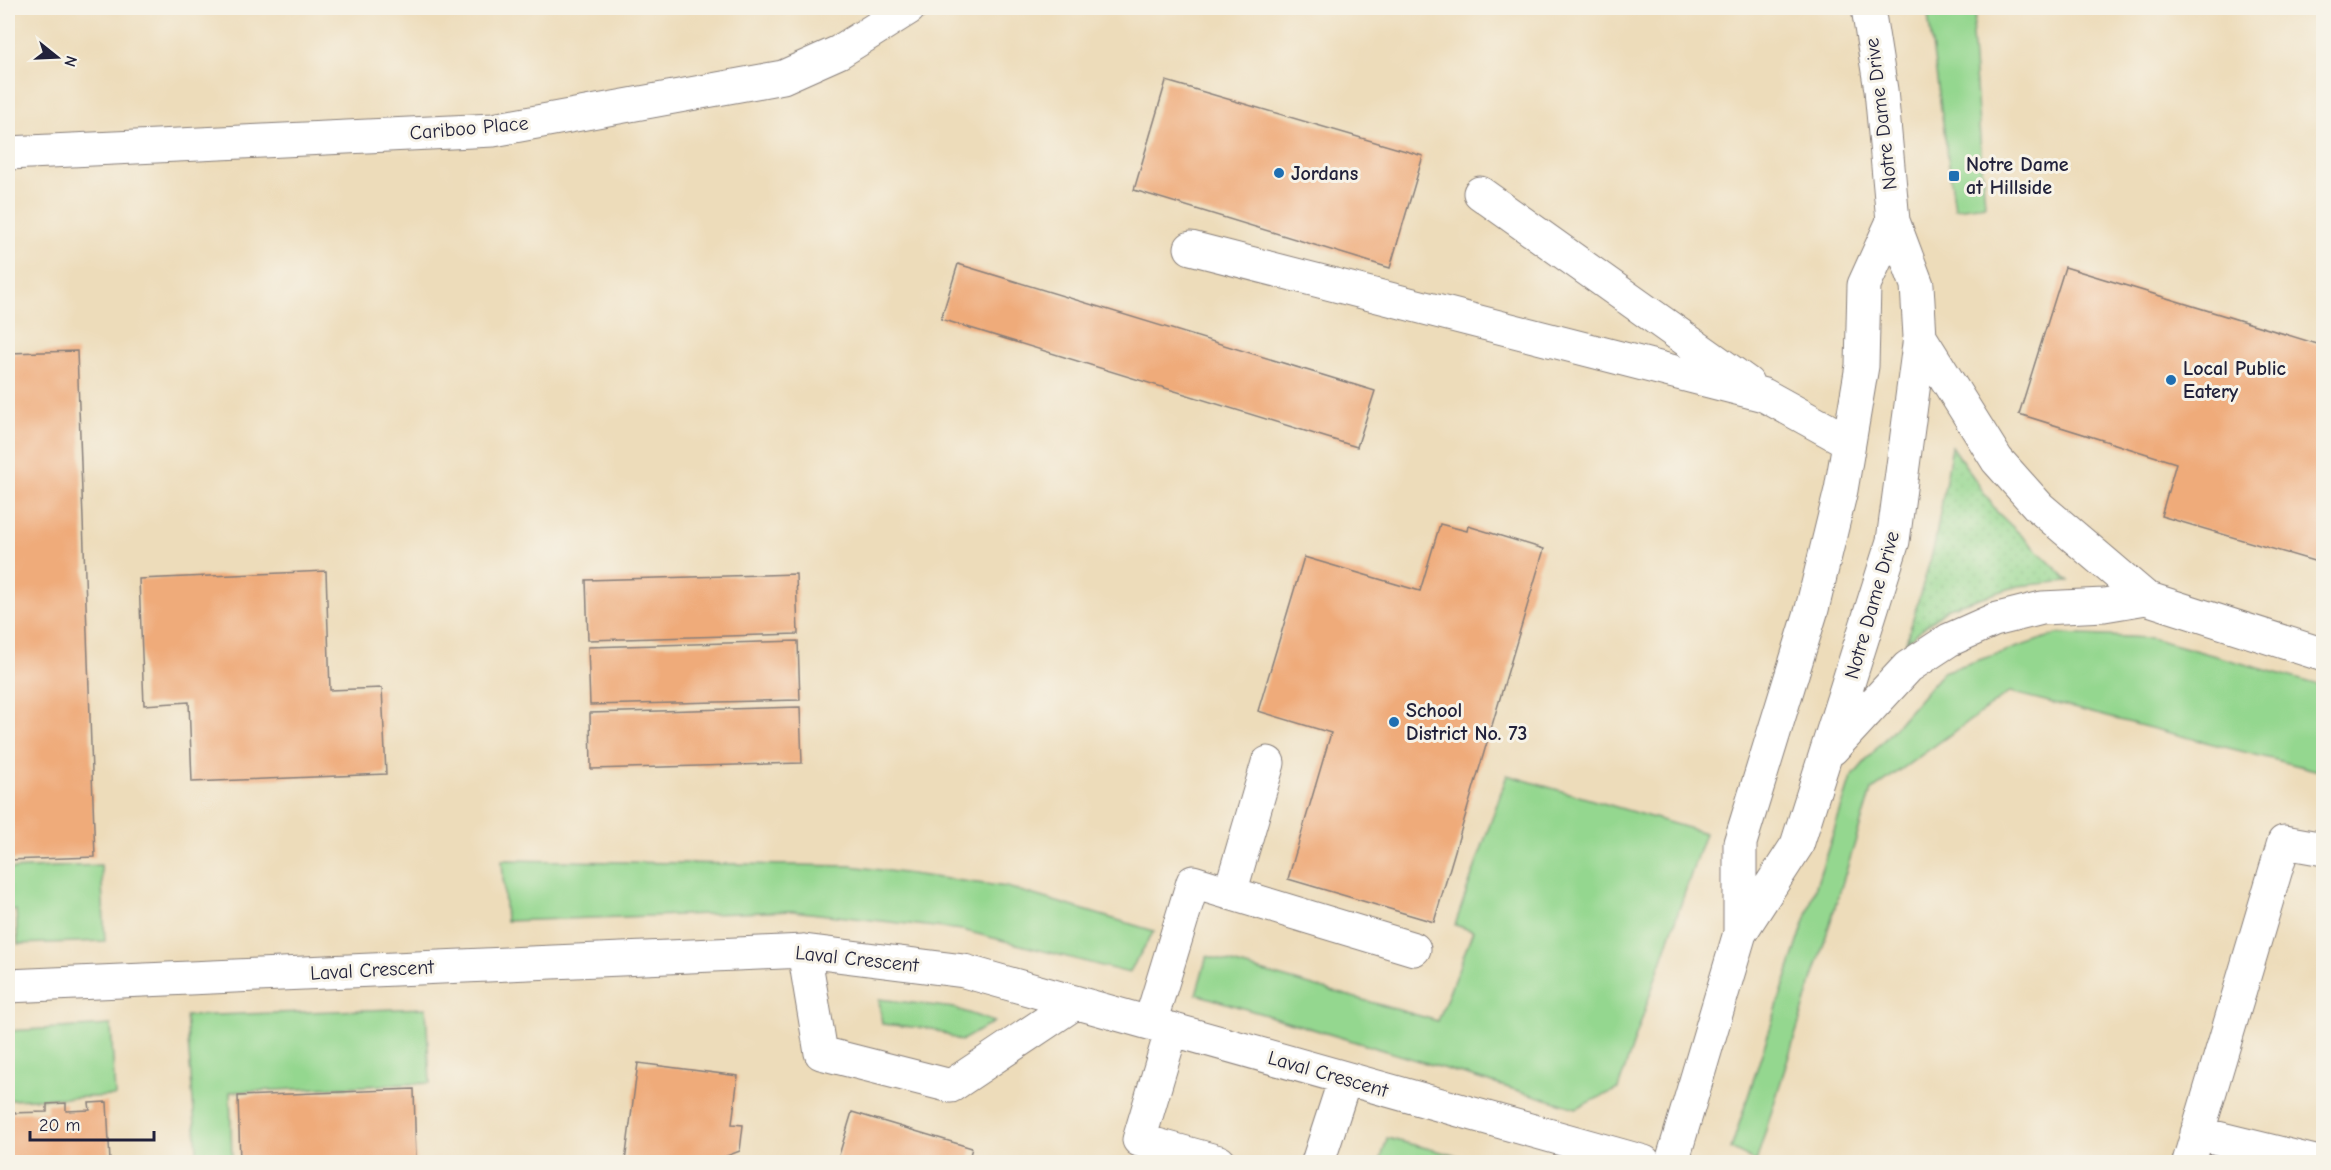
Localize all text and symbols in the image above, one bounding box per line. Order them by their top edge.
north arrow [27,27,87,87]
street label: Notre Dame Drive [1860,37,1902,191]
text: N [60,54,80,69]
street label: Cariboo Place [409,111,529,145]
place label: Notre Dame at Hillside [1966,153,2069,199]
place label: Jordans [1291,162,1358,185]
marker: Jordans [1272,166,1286,180]
marker: Notre Dame at Hillside [1947,169,1961,183]
place label: Local Public Eatery [2183,357,2287,403]
marker: Local Public Eatery [2164,373,2178,387]
street label: Notre Dame Drive [1840,528,1904,682]
place label: School District No. 73 [1406,699,1527,745]
marker: School District No. 73 [1387,715,1401,729]
street label: Laval Crescent [794,941,921,977]
street label: Laval Crescent [310,955,436,985]
street label: Laval Crescent [1265,1046,1392,1102]
scale bar [30,1104,154,1142]
text: 20 m [39,1115,80,1136]

